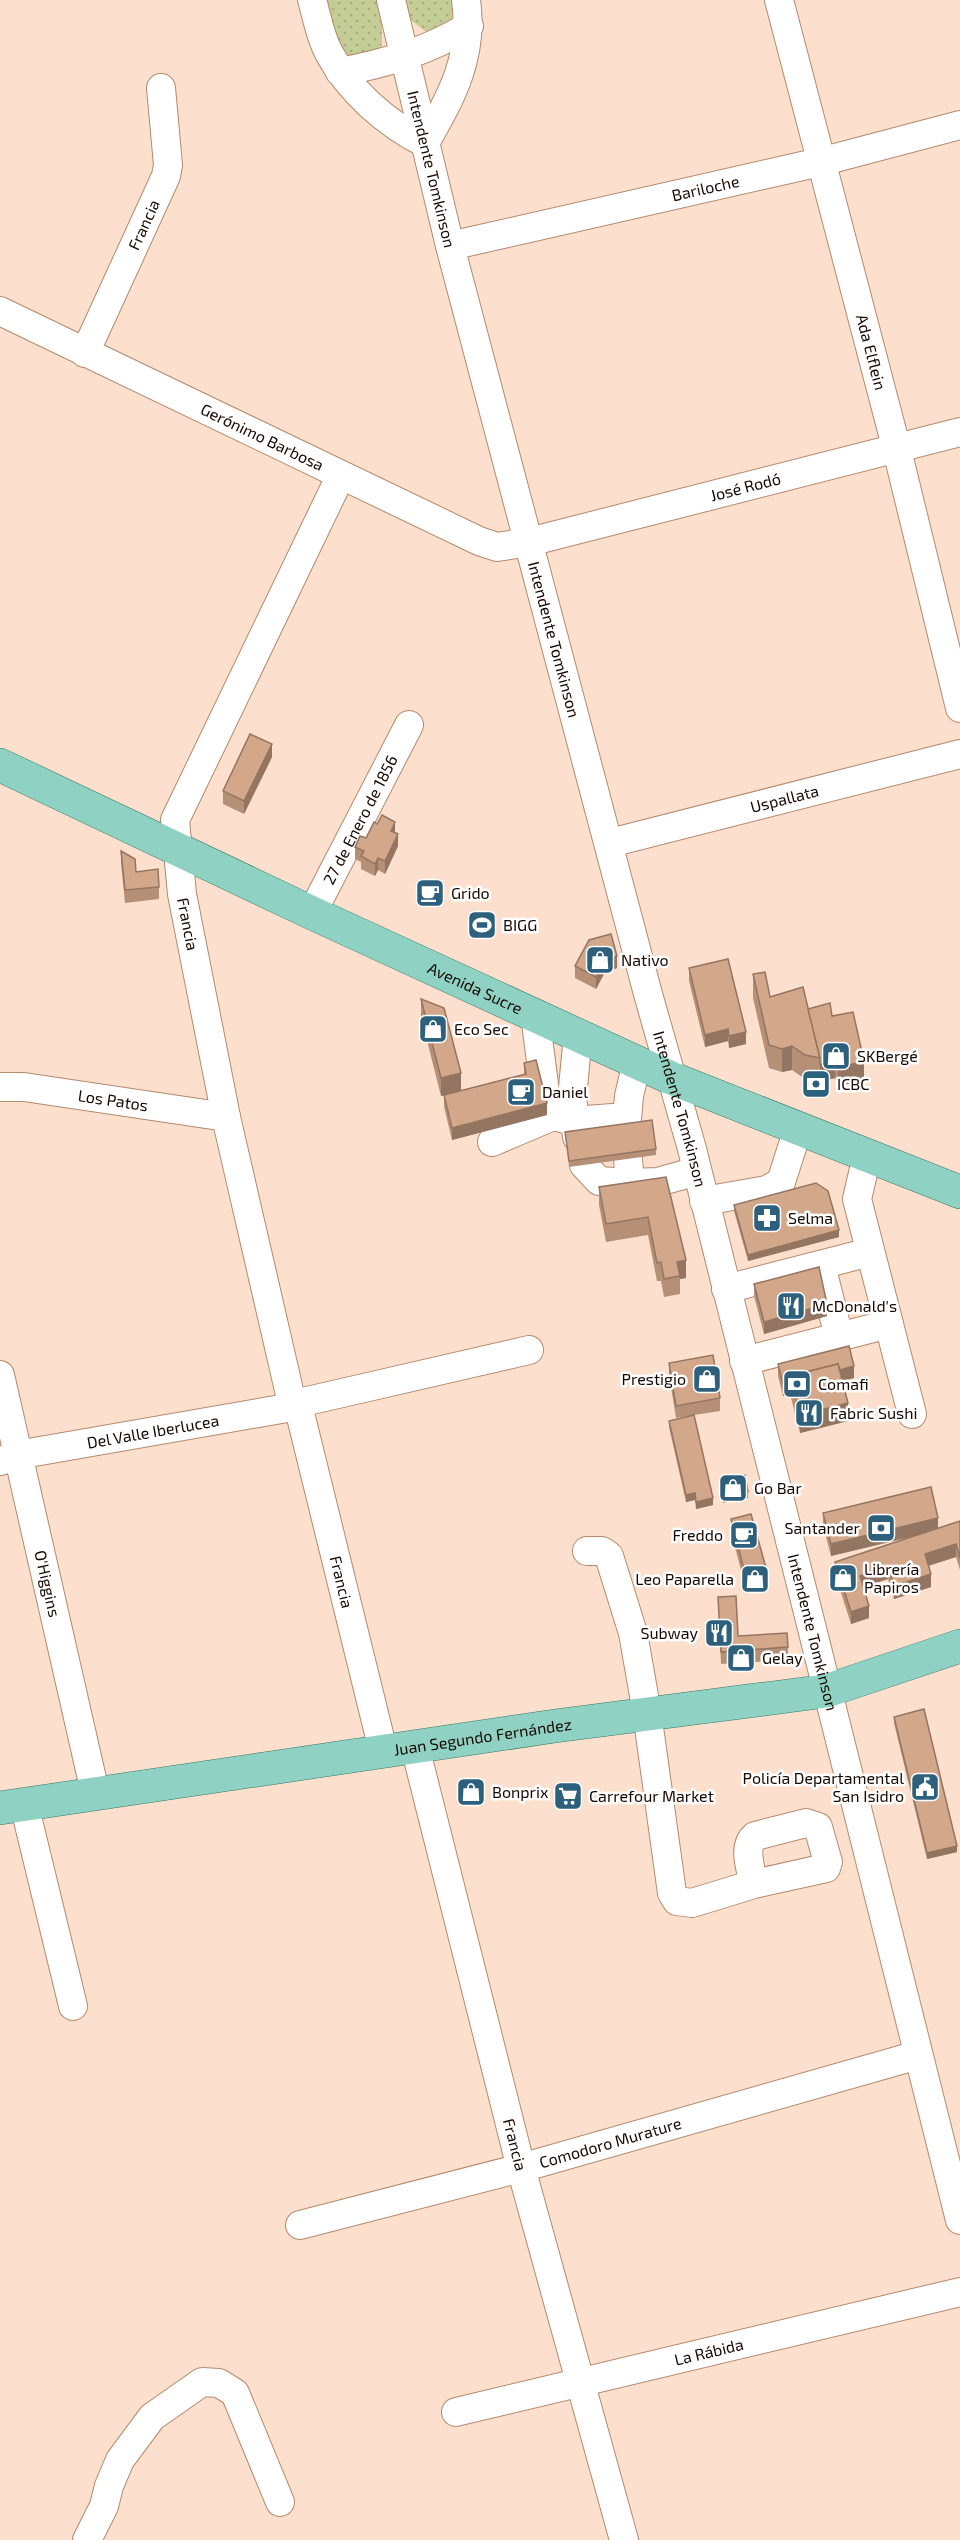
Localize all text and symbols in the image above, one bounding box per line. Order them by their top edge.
street label: Intendente Tomkinson [404,89,460,250]
street label: Bariloche [670,171,741,204]
street label: Francia [123,196,163,253]
street label: Ada Elflein [853,312,891,392]
street label: Gerónimo Barbosa [198,399,327,474]
street label: José Rodó [708,468,782,504]
street label: Intendente Tomkinson [525,559,584,720]
street label: 27 de Enero de 1856 [318,752,401,887]
street label: Uspallata [748,780,821,816]
cafe icon: Grido [414,877,446,909]
place label: Grido [451,883,490,902]
street label: Francia [174,896,203,952]
sports icon: BIGG [466,909,498,941]
place label: BIGG [503,915,537,934]
shop icon: Nativo [584,944,616,976]
place label: Nativo [621,950,669,969]
street label: Avenida Sucre [425,958,526,1018]
shop icon: Eco Sec [417,1013,449,1045]
place label: Eco Sec [454,1019,509,1038]
street label: Intendente Tomkinson [650,1029,711,1189]
shop icon: SKBergé [820,1040,852,1072]
place label: SKBergé [857,1046,918,1065]
bank icon: ICBC [800,1068,832,1100]
place label: ICBC [837,1074,869,1093]
cafe icon: Daniel [505,1076,537,1108]
place label: Daniel [542,1082,588,1101]
street label: Los Patos [77,1085,149,1114]
pharmacy icon: Selma [751,1202,783,1234]
place label: Selma [788,1208,833,1227]
restaurant icon: McDonald's [775,1290,807,1322]
place label: McDonald's [812,1296,897,1315]
shop icon: Prestigio [691,1363,723,1395]
bank icon: Comafi [781,1368,813,1400]
place label: Prestigio [622,1369,686,1388]
place label: Comafi [818,1374,869,1393]
restaurant icon: Fabric Sushi [793,1397,825,1429]
place label: Fabric Sushi [830,1403,917,1422]
street label: Del Valle Iberlucea [85,1410,220,1452]
shop icon: Go Bar [717,1472,749,1504]
place label: Go Bar [754,1478,802,1497]
bank icon: Santander [865,1512,897,1544]
place label: Santander [785,1518,861,1537]
cafe icon: Freddo [728,1519,760,1551]
place label: Freddo [672,1525,723,1544]
street label: O'Higgins [31,1548,65,1619]
street label: Intendente Tomkinson [785,1552,842,1713]
street label: Francia [326,1554,358,1610]
place label: Librería Papiros [864,1559,919,1596]
shop icon: Librería Papiros [827,1562,859,1594]
shop icon: Leo Paparella [739,1563,771,1595]
place label: Leo Paparella [635,1569,734,1588]
restaurant icon: Subway [703,1617,735,1649]
place label: Subway [640,1623,699,1642]
shop icon: Gelay [725,1642,757,1674]
place label: Gelay [762,1648,803,1667]
street label: Juan Segundo Fernández [392,1714,573,1759]
place label: Policía Departamental San Isidro [743,1768,904,1805]
public building icon: Policía Departamental San Isidro [909,1771,941,1803]
shop icon: Bonprix [455,1776,487,1808]
supermarket icon: Carrefour Market [552,1780,584,1812]
place label: Bonprix [492,1782,549,1801]
place label: Carrefour Market [589,1786,714,1805]
street label: Comodoro Murature [537,2113,683,2171]
street label: Francia [500,2116,531,2173]
street label: La Rábida [672,2334,745,2369]

